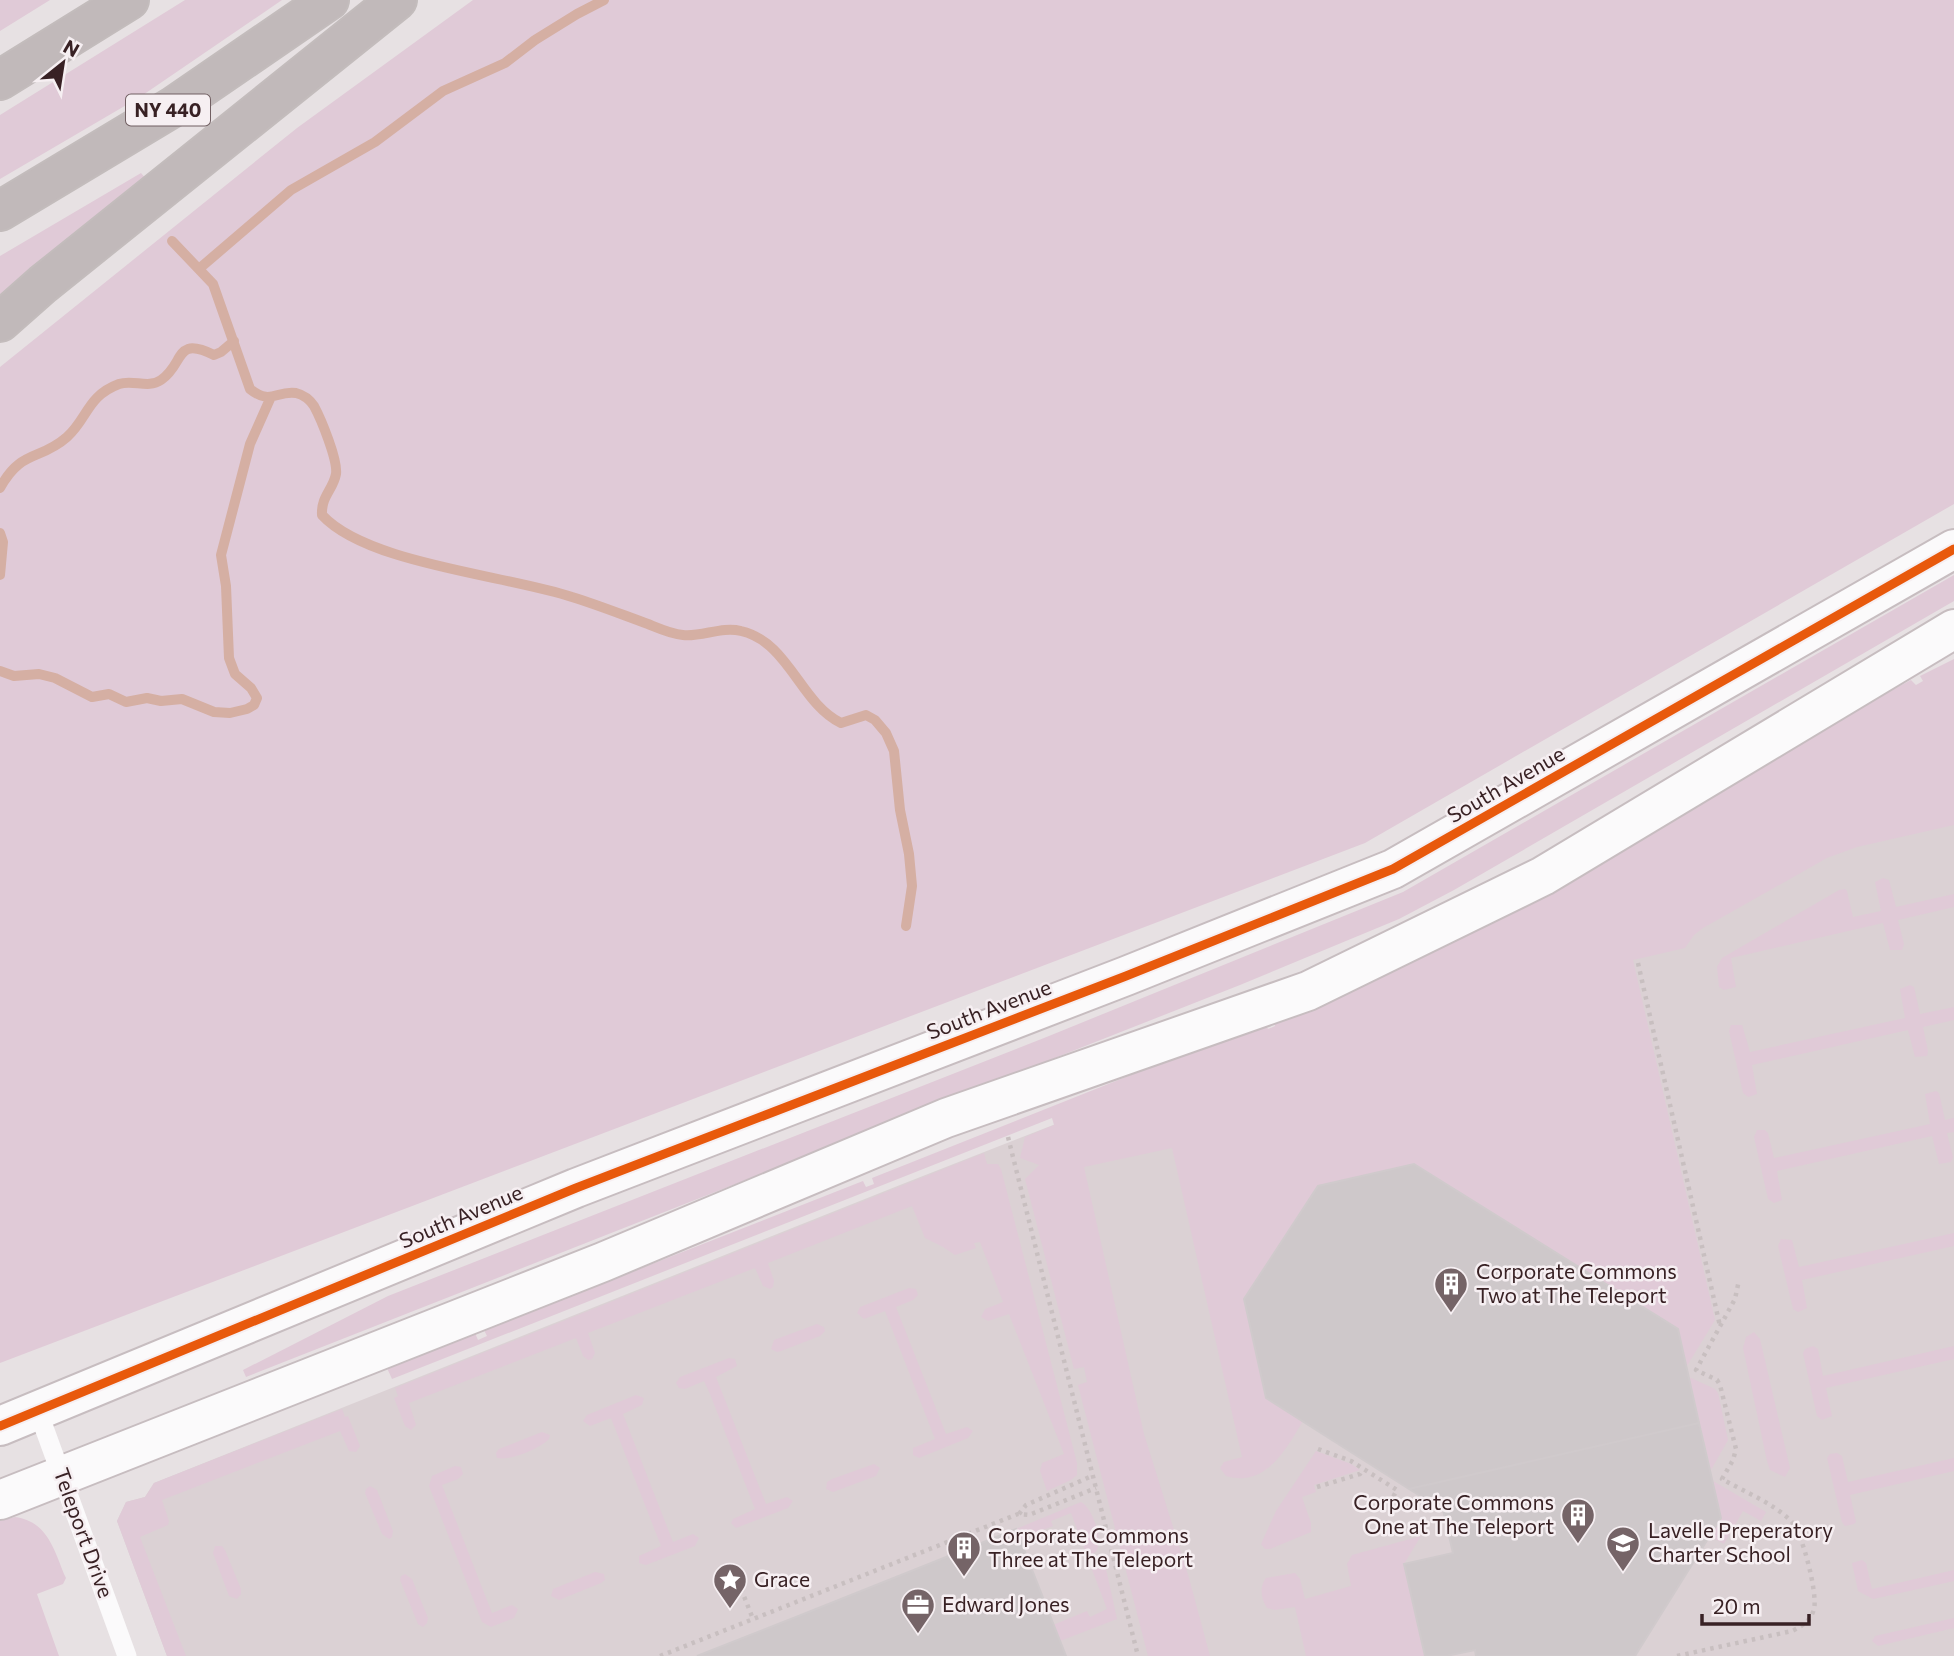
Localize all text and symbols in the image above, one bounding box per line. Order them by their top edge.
north arrow [28,28,98,98]
text: N [60,34,84,61]
road number: NY 440 [126,94,210,125]
street label: South Avenue [1442,740,1568,827]
street label: South Avenue [923,973,1054,1044]
street label: South Avenue [395,1178,526,1253]
place label: Corporate Commons Two at The Teleport [1476,1258,1677,1307]
building icon: Corporate Commons Two at The Teleport [1432,1265,1470,1314]
street label: Teleport Drive [49,1464,119,1601]
place label: Corporate Commons One at The Teleport [1353,1489,1554,1538]
building icon: Corporate Commons One at The Teleport [1559,1496,1597,1545]
place label: Lavelle Preperatory Charter School [1648,1517,1833,1566]
place label: Corporate Commons Three at The Teleport [988,1522,1193,1571]
school or university icon: Lavelle Preperatory Charter School [1604,1524,1642,1573]
building icon: Corporate Commons Three at The Teleport [945,1529,983,1578]
place icon: Grace [711,1561,749,1610]
place label: Grace [754,1566,810,1591]
scale bar [1702,1582,1809,1626]
office icon: Edward Jones [899,1586,937,1635]
place label: Edward Jones [942,1591,1070,1616]
text: 20 m [1713,1593,1761,1618]

